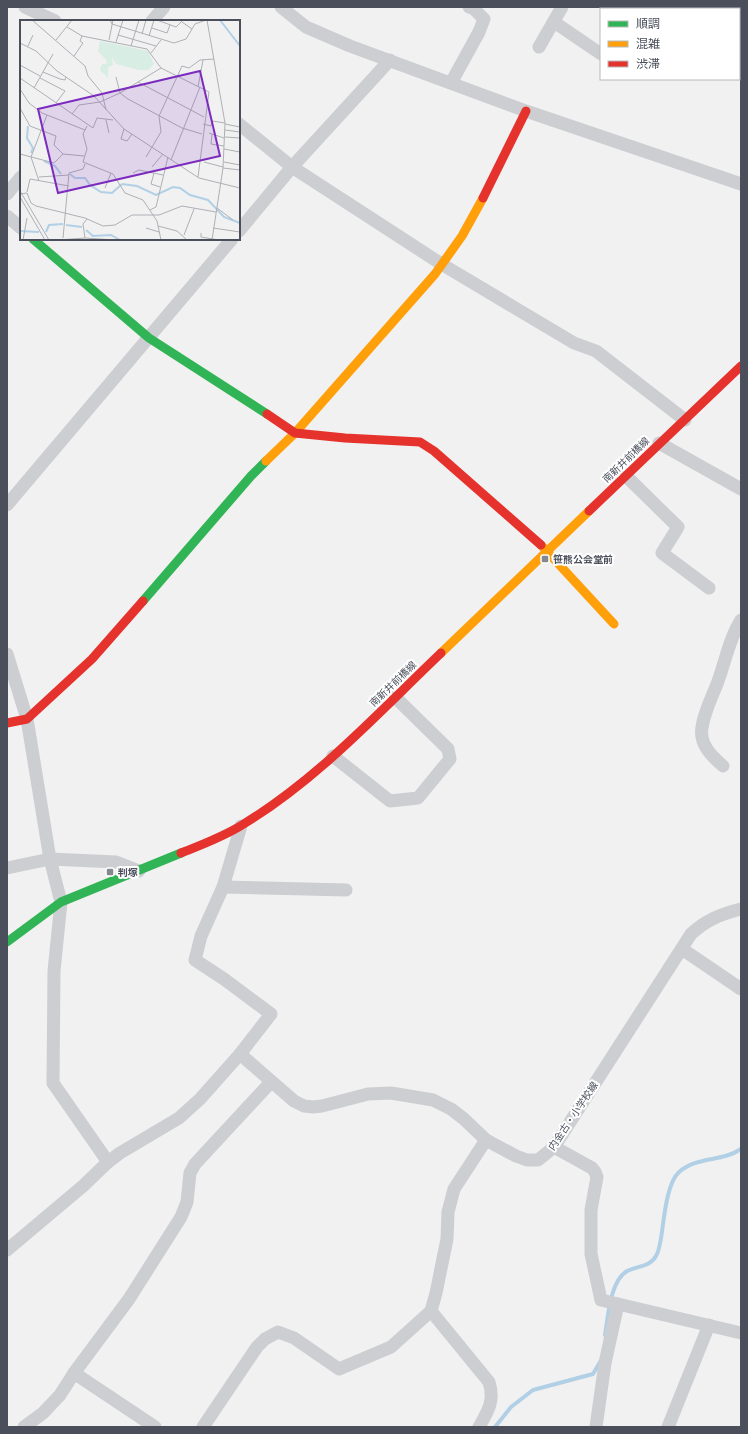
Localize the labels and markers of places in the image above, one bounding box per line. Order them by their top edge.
marker: 笹熊公会堂前 [540,554,550,564]
place label: 笹熊公会堂前 [553,554,613,565]
marker: 判塚 [105,867,115,877]
place label: 判塚 [118,867,138,878]

